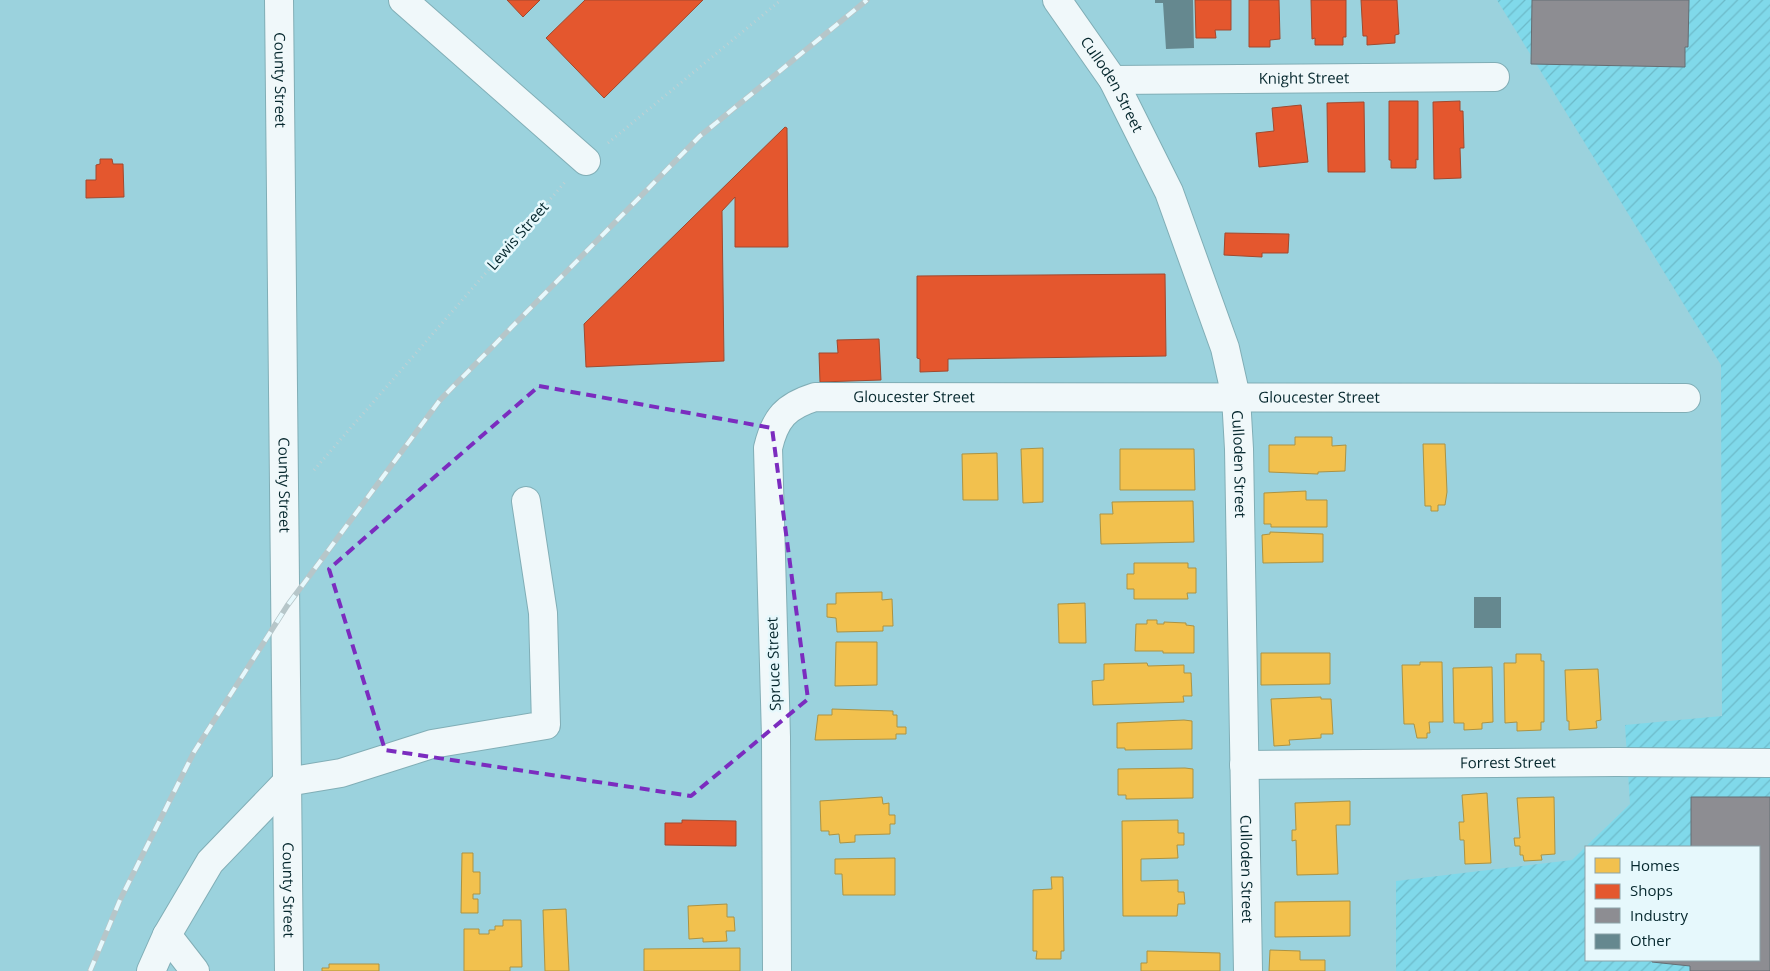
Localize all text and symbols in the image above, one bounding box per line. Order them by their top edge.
street label: County Street [270,32,291,128]
street label: Culloden Street [1077,32,1148,135]
street label: Knight Street [1259,67,1349,88]
street label: Lewis Street [482,197,553,274]
street label: Gloucester Street [853,386,975,406]
street label: Gloucester Street [1258,387,1380,407]
street label: Culloden Street [1228,410,1251,518]
street label: County Street [275,437,295,533]
street label: Spruce Street [761,617,785,711]
street label: Forrest Street [1460,751,1556,772]
street label: Culloden Street [1236,815,1258,923]
street label: County Street [279,842,300,938]
legend [1585,846,1760,961]
text: Homes [1630,855,1680,875]
text: Shops [1630,880,1673,900]
text: Industry [1630,905,1688,925]
text: Other [1630,930,1671,950]

